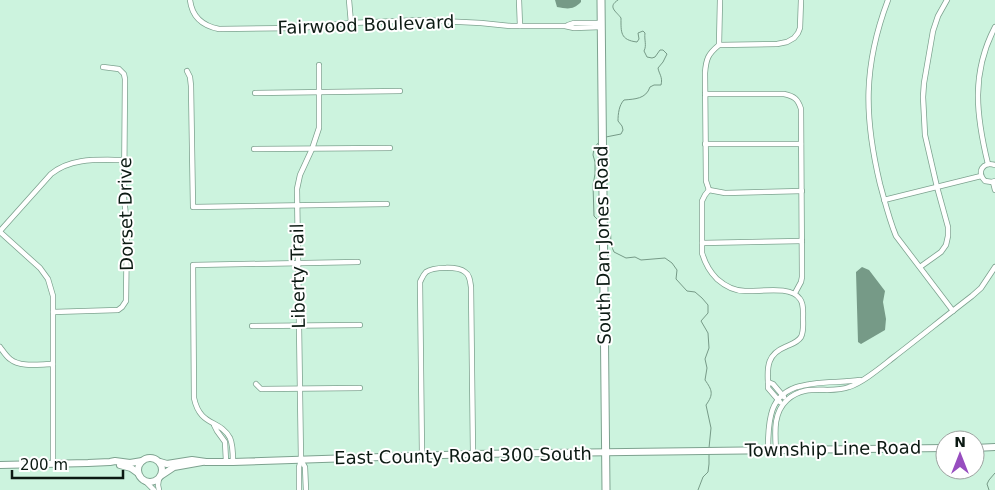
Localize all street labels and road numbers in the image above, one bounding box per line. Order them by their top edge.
street label: Fairwood Boulevard [277,11,455,38]
street label: South Dan Jones Road [590,145,615,345]
street label: Dorset Drive [114,157,137,271]
street label: Liberty Trail [286,223,309,329]
street label: Township Line Road [744,436,921,461]
street label: East County Road 300 South [334,443,592,468]

